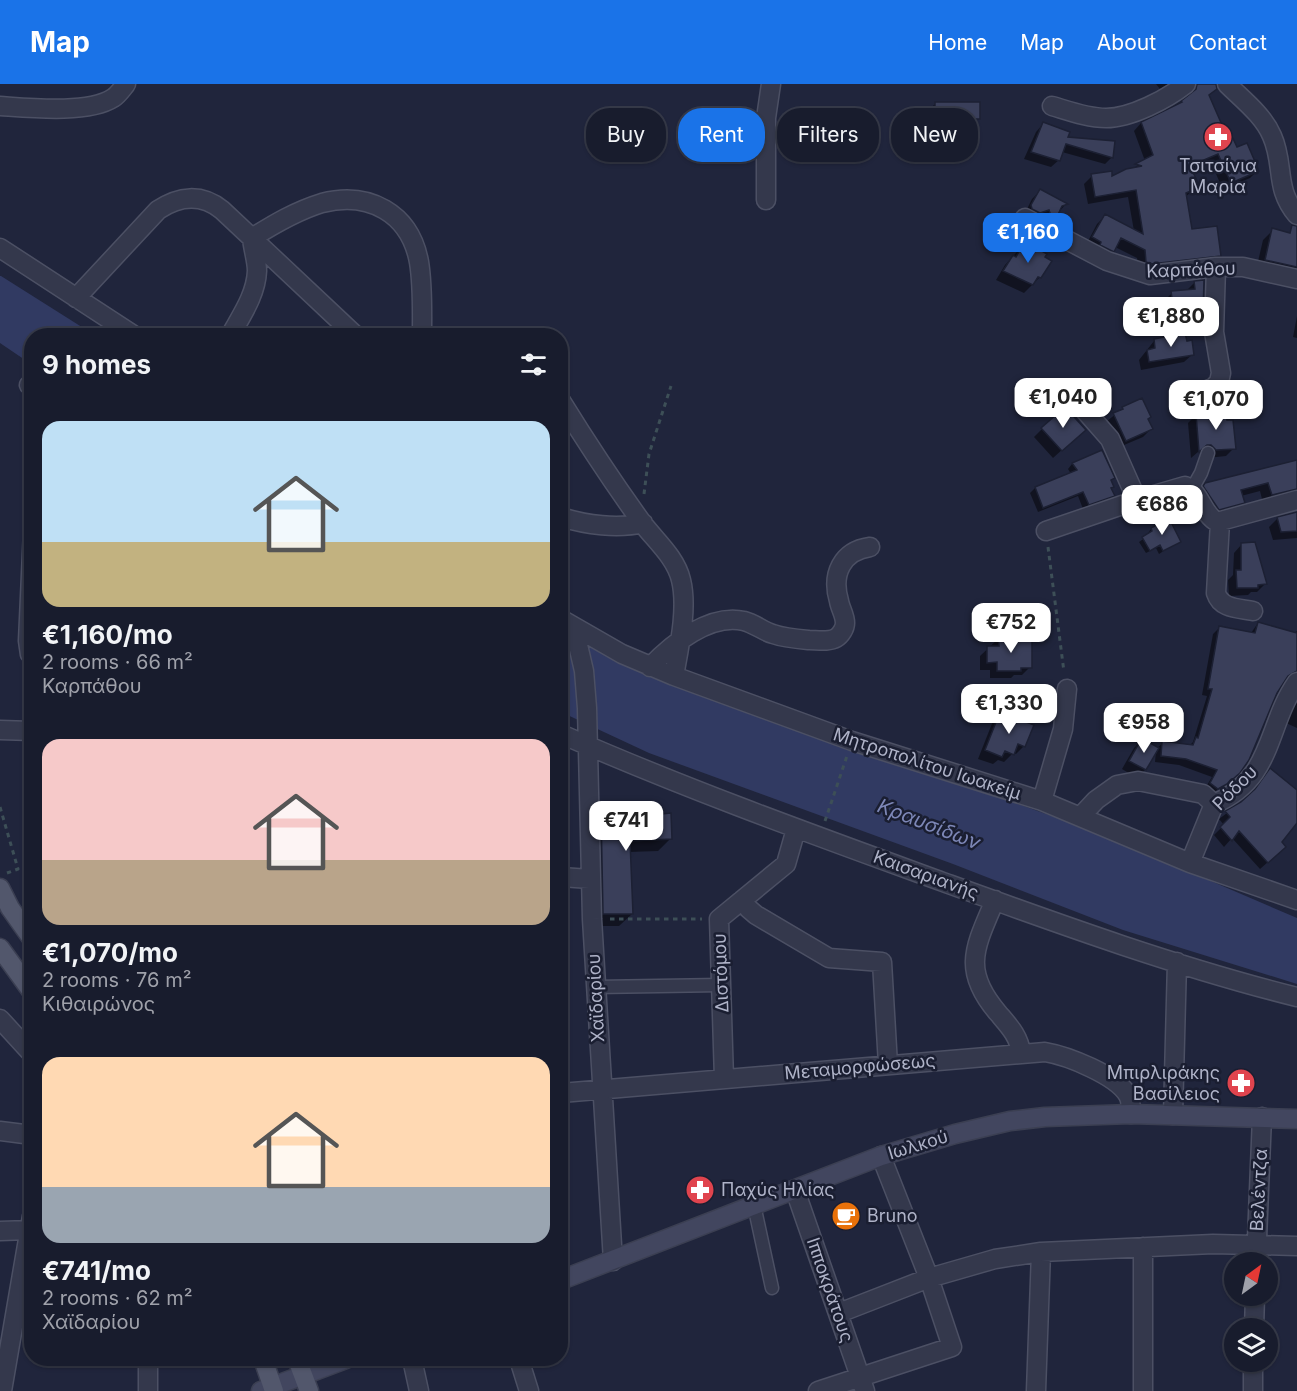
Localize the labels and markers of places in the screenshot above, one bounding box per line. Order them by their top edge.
pharmacy icon: Τσιτσίνια Μαρία [1202,121,1234,153]
place label: Τσιτσίνια Μαρία [1179,155,1257,197]
pin: €1,160 [979,213,1077,264]
pin: €1,880 [1122,297,1220,348]
pin: €1,040 [1014,378,1112,429]
pin: €1,070 [1167,380,1265,431]
pin: €686 [1126,485,1198,536]
pin: €752 [975,603,1047,654]
pin: €1,330 [960,684,1058,735]
pin: €958 [1108,703,1180,754]
pin: €741 [590,801,662,852]
place label: Μπιρλιράκης Βασίλειος [1107,1062,1220,1104]
pharmacy icon: Μπιρλιράκης Βασίλειος [1225,1067,1257,1099]
pharmacy icon: Παχύς Ηλίας [684,1174,716,1206]
place label: Παχύς Ηλίας [721,1179,835,1200]
cafe icon: Bruno [830,1200,862,1232]
place label: Bruno [867,1205,918,1226]

